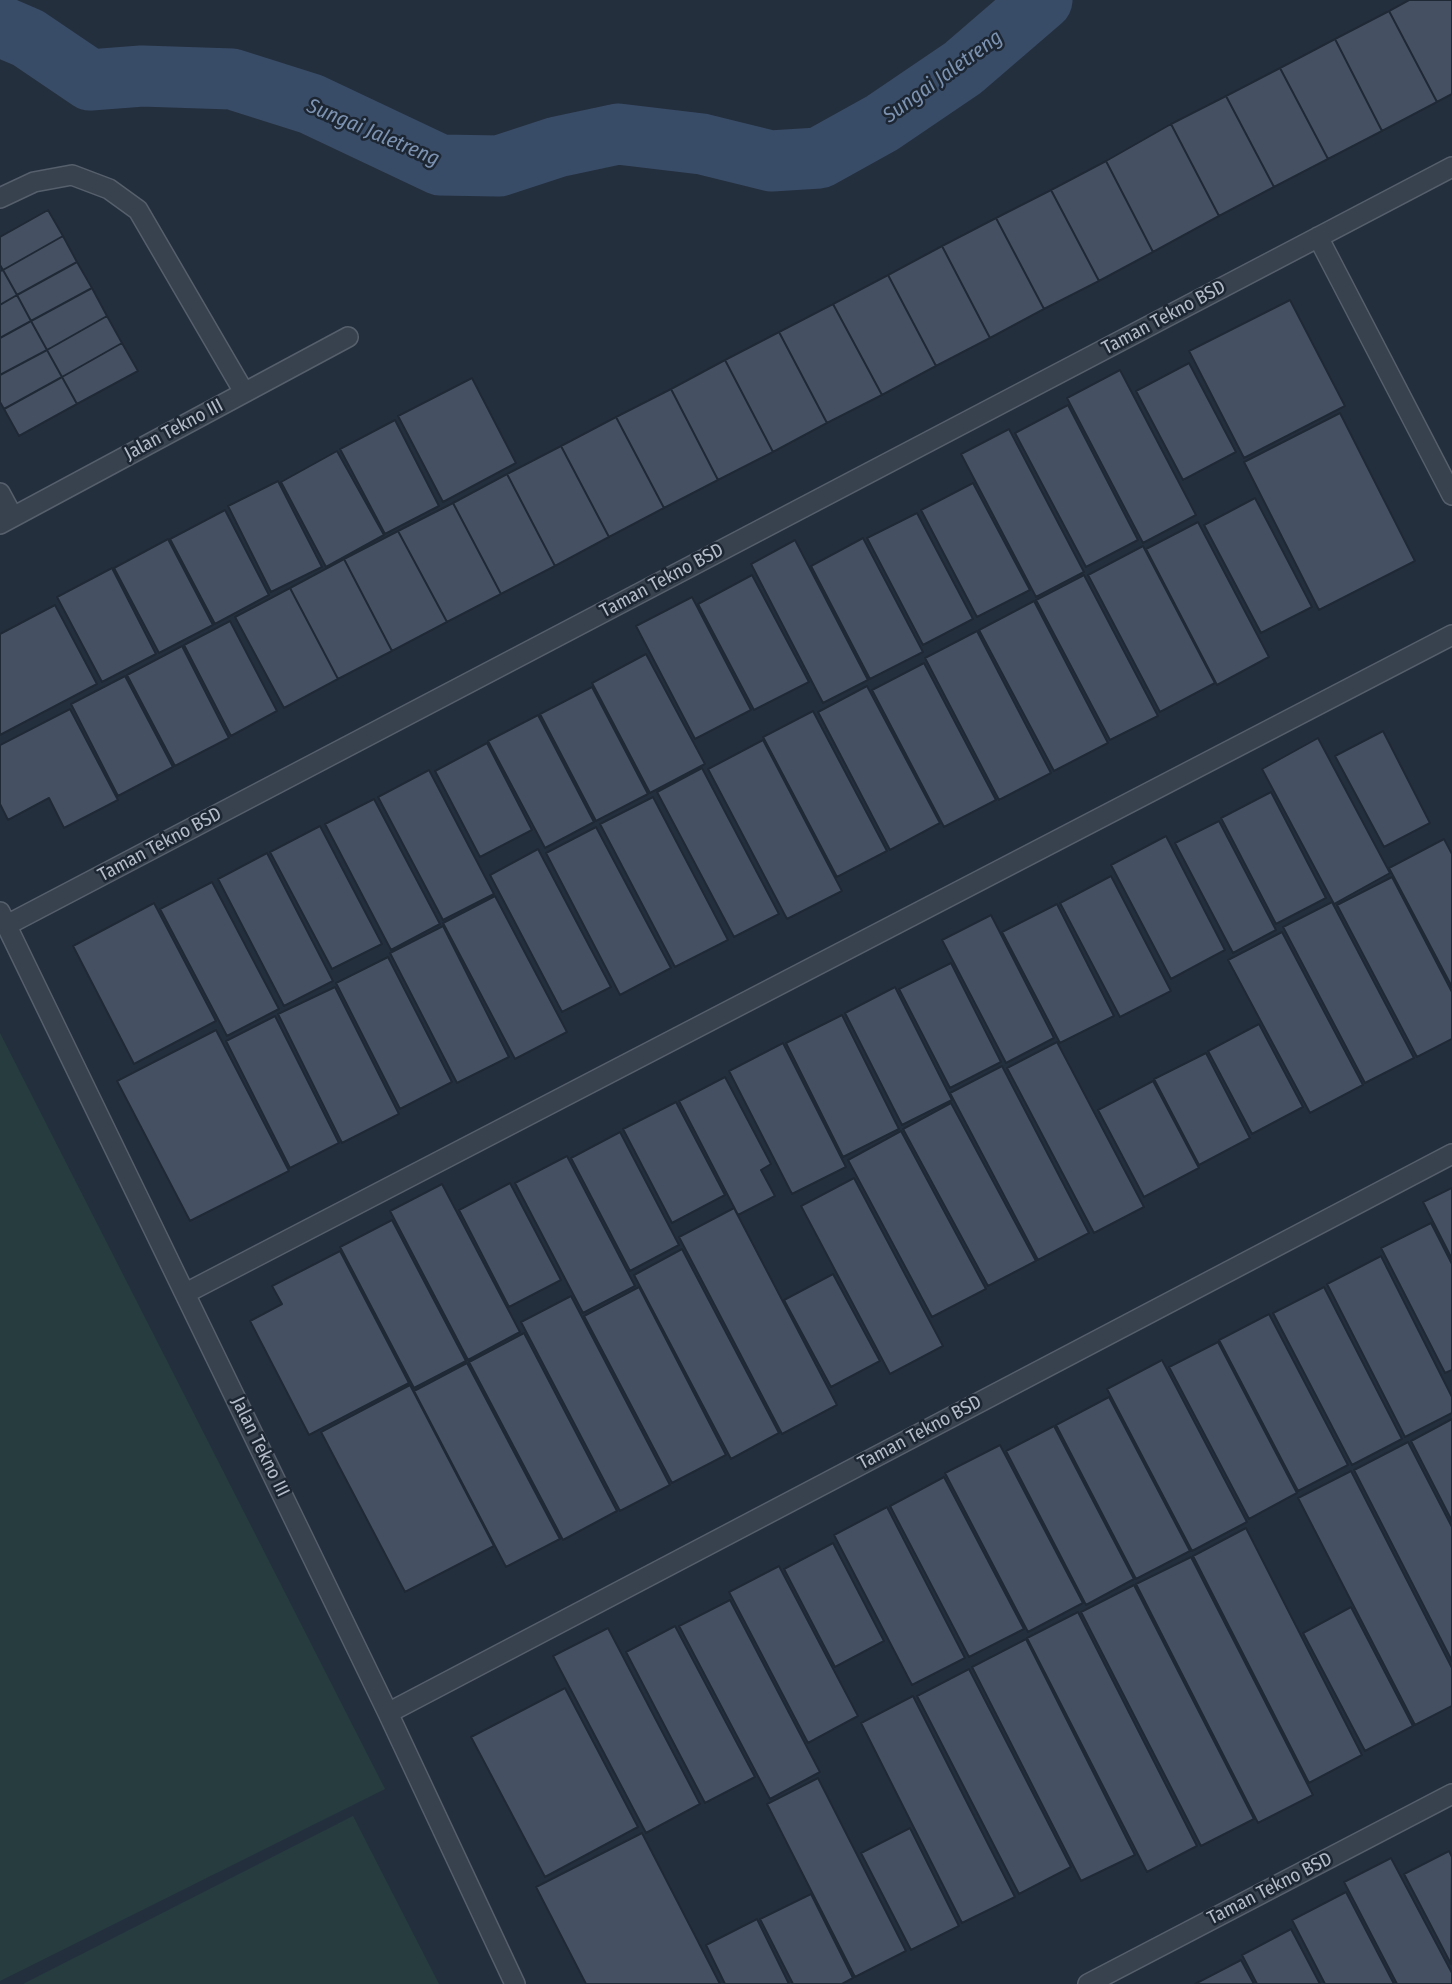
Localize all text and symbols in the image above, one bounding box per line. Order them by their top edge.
water label: Sungai Jaletreng [878,25,1008,129]
water label: Sungai Jaletreng [303,94,443,172]
street label: Taman Tekno BSD [1098,276,1230,360]
street label: Jalan Tekno III [121,394,227,466]
street label: Taman Tekno BSD [596,539,728,623]
street label: Taman Tekno BSD [94,803,226,887]
street label: Taman Tekno BSD [854,1391,986,1475]
street label: Jalan Tekno III [226,1393,294,1501]
street label: Taman Tekno BSD [1204,1848,1336,1930]

